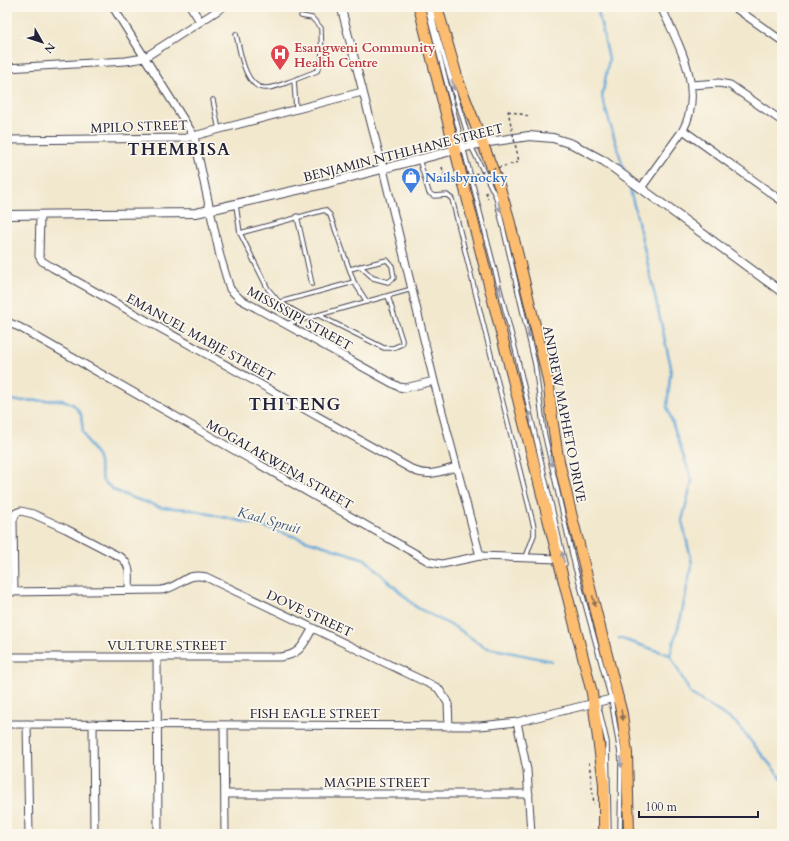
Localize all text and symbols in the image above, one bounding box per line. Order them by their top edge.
north arrow [22,22,62,62]
place label: Esangweni Community Health Centre [294,39,436,72]
text: N [40,40,58,57]
hospital icon: Esangweni Community Health Centre [269,43,291,71]
one-way arrow [450,79,456,91]
street label: MPILO STREET [90,116,189,138]
street label: BENJAMIN NTHLHANE STREET [301,119,506,187]
district label: THEMBISA [127,138,231,161]
shop icon: Nailsbynocky [400,166,422,194]
place label: Nailsbynocky [425,169,508,187]
one-way arrow [496,200,502,212]
street label: MISSISSIPI STREET [244,282,356,356]
one-way arrow [497,284,503,296]
street label: EMANUEL MABJE STREET [123,289,279,387]
street label: ANDREW MAPHETO DRIVE [538,324,590,504]
one-way arrow [525,327,531,339]
district label: THITENG [249,393,341,416]
one-way arrow [527,411,533,423]
street label: MOGALAKWENA STREET [203,415,357,515]
one-way arrow [548,454,554,467]
water label: Kaal Spruit [235,502,304,539]
one-way arrow [559,551,565,563]
street label: DOVE STREET [263,586,356,642]
one-way arrow [591,596,597,608]
street label: VULTURE STREET [107,637,227,655]
street label: FISH EAGLE STREET [250,705,381,723]
one-way arrow [619,709,625,721]
one-way arrow [618,756,624,769]
street label: MAGPIE STREET [324,774,430,792]
scale bar [639,793,758,819]
text: 100 m [645,799,678,815]

